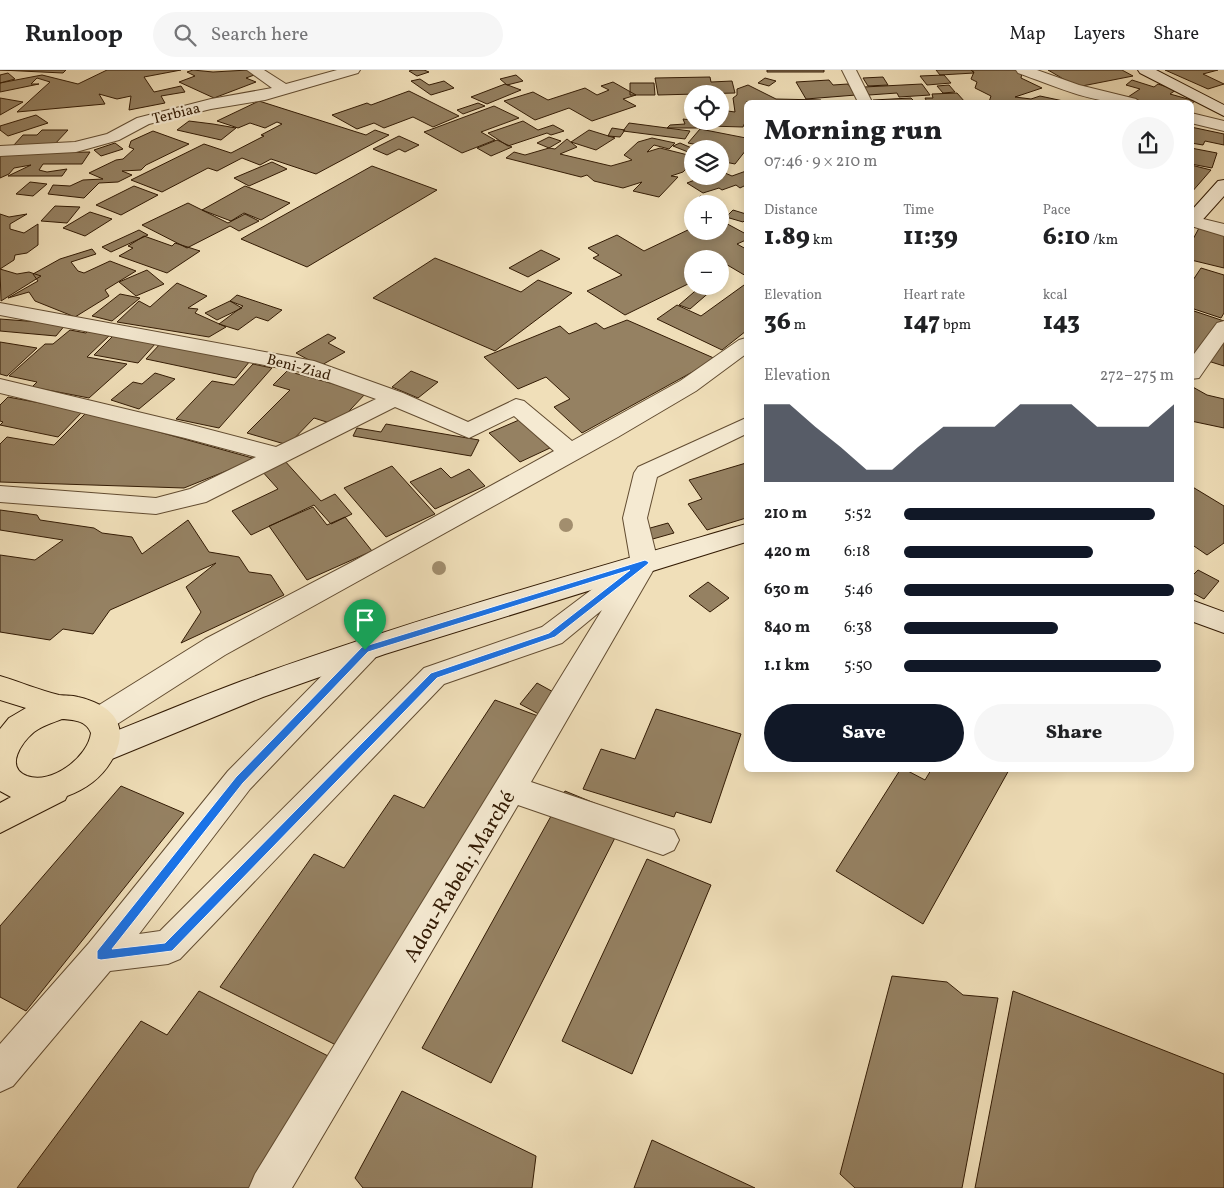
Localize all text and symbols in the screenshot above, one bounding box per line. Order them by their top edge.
search box [153,12,503,57]
text: Runloop [25,18,123,52]
icon: search [171,21,199,49]
text: Search here [211,22,308,48]
text: Map [1009,22,1045,47]
text: Layers [1073,22,1125,47]
text: Share [1153,22,1199,47]
map controls [684,85,729,295]
button: locate [684,85,729,130]
street label: Terbiaa [150,98,203,131]
text: Morning run [764,112,942,151]
button: share [1122,117,1174,169]
button: layers [684,140,729,185]
text: 07:46 · 9 × 210 m [764,151,877,173]
button: + [684,195,729,240]
text: Distance [764,201,818,220]
text: Time [903,201,934,220]
text: Pace [1043,201,1071,220]
text: 1.89 [764,220,810,255]
text: 11:39 [903,220,958,255]
text: 6:10 [1043,220,1090,255]
text: km [810,231,833,250]
text: /km [1090,231,1118,250]
button: − [684,250,729,295]
text: Elevation [764,286,822,305]
text: Heart rate [903,286,965,305]
text: kcal [1043,286,1068,305]
text: 36 [764,305,791,340]
text: 147 [903,305,940,340]
text: 143 [1043,305,1080,340]
text: m [791,316,806,335]
text: bpm [940,316,971,335]
street label: Beni-Ziad [264,350,333,387]
text: Elevation [764,365,831,387]
text: 272–275 m [1100,365,1174,387]
text: 210 m [764,503,807,525]
text: 5:52 [844,503,872,525]
text: 420 m [764,541,810,563]
text: 6:18 [844,541,870,563]
text: 630 m [764,579,809,601]
text: 5:46 [844,579,873,601]
pin [344,599,386,650]
icon: arrive [351,606,379,634]
text: 840 m [764,617,810,639]
text: 6:38 [844,617,872,639]
text: 1.1 km [764,655,810,677]
text: 5:50 [844,655,872,677]
button: Save [764,704,964,762]
button: Share [974,704,1174,762]
street label: Adou-Rabeh; Marché [397,785,523,968]

